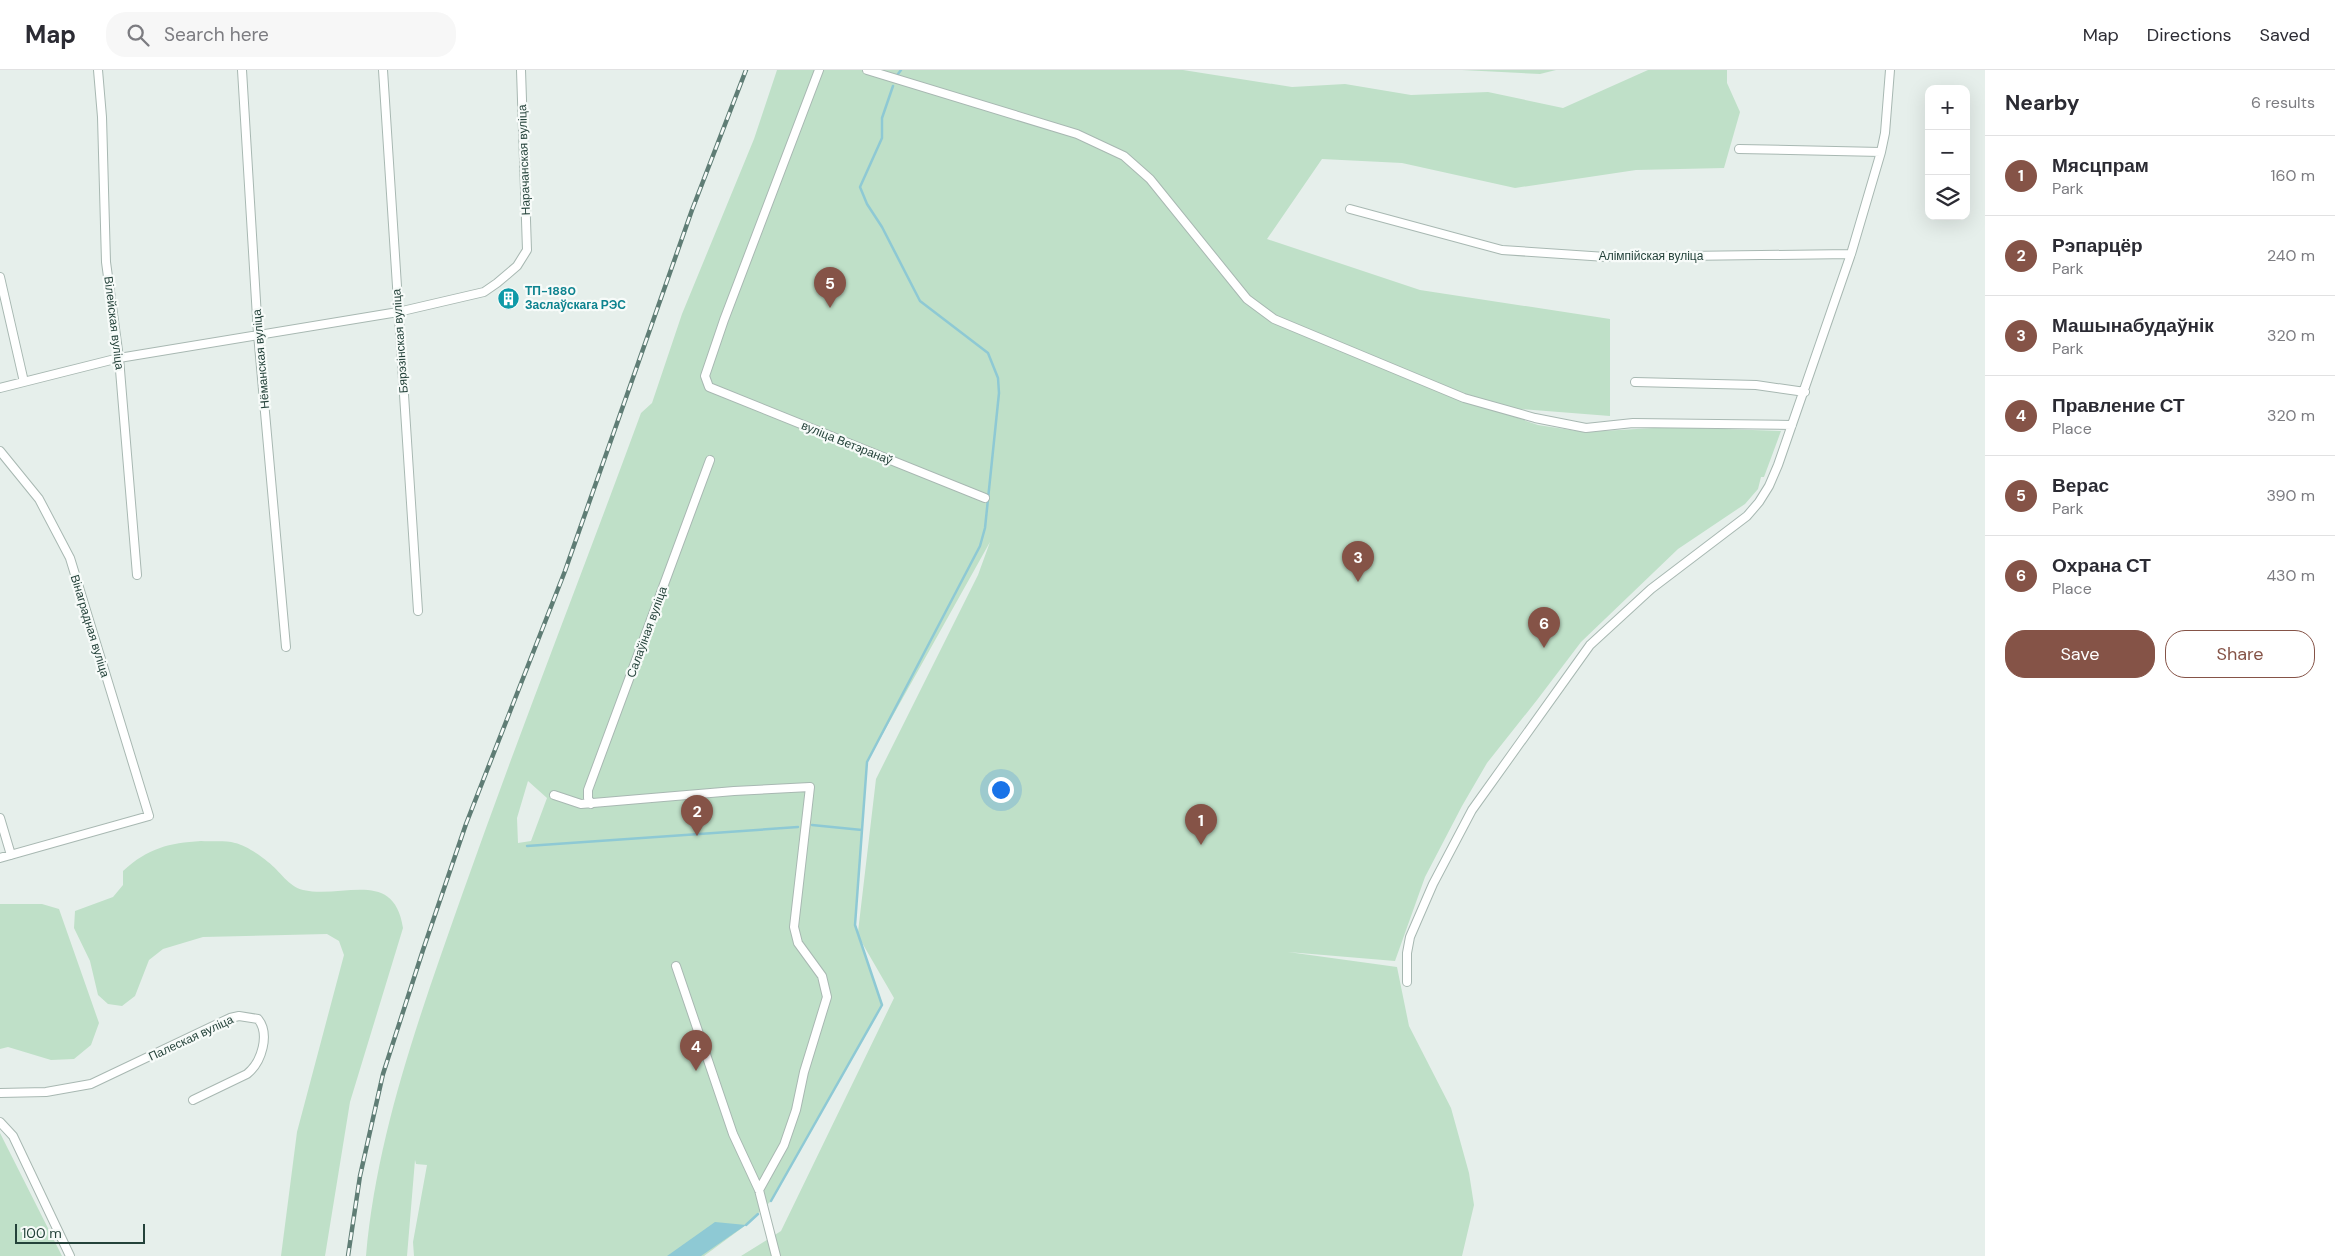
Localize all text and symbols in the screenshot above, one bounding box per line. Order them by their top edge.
search box [106,12,456,57]
text: Map [25,19,76,50]
icon: search [124,21,152,49]
text: Search here [164,22,269,47]
text: Map [2083,23,2119,47]
text: Directions [2147,23,2232,47]
text: Saved [2260,23,2310,47]
map controls [1925,85,1970,220]
button: + [1925,85,1970,130]
text: Nearby [2005,89,2079,117]
text: 6 results [2251,92,2315,113]
street label: Нарачанская вуліца [514,104,534,216]
button: − [1925,130,1970,175]
text: Мясцпрам [2052,153,2149,178]
text: 1 [2018,165,2024,186]
text: 160 m [2271,165,2315,186]
button: layers [1925,175,1970,220]
text: Park [2052,178,2084,199]
text: Рэпарцёр [2052,233,2143,258]
text: 2 [2016,245,2026,266]
text: 240 m [2267,245,2315,266]
street label: Алімпійская вуліца [1599,248,1704,264]
text: Park [2052,258,2084,279]
pin: 5 [814,267,846,308]
street label: Вілейская вуліца [100,275,128,371]
place label: ТП-1880 Заслаўскага РЭС [525,283,626,313]
building icon: ТП-1880 Заслаўскага РЭС [497,286,521,310]
street label: Бярэзінская вуліца [388,288,412,394]
street label: Нёманская вуліца [249,308,273,409]
text: Машынабудаўнік [2052,313,2214,338]
text: 3 [2016,325,2026,346]
text: 320 m [2267,325,2315,346]
text: Park [2052,338,2084,359]
text: Правление СТ [2052,393,2185,418]
text: 4 [2016,405,2026,426]
text: 320 m [2267,405,2315,426]
street label: вуліца Ветэранаў [799,417,895,469]
text: Place [2052,418,2092,439]
text: Верас [2052,473,2109,498]
text: 5 [2016,485,2026,506]
text: 390 m [2267,485,2315,506]
text: Park [2052,498,2084,519]
pin: 3 [1342,541,1374,582]
text: Охрана СТ [2052,553,2151,578]
text: 6 [2016,565,2026,586]
text: 430 m [2266,565,2315,586]
street label: Вінаградная вуліца [67,573,113,680]
text: Place [2052,578,2092,599]
street label: Салаўіная вуліца [623,584,671,680]
pin: 6 [1528,607,1560,648]
button: Save [2005,630,2155,678]
button: Share [2165,630,2315,678]
your location [988,777,1014,803]
pin: 2 [681,795,713,836]
pin: 1 [1185,804,1217,845]
street label: Палеская вуліца [146,1011,236,1065]
pin: 4 [680,1030,712,1071]
scale bar [15,1221,145,1244]
text: 100 m [22,1224,62,1242]

